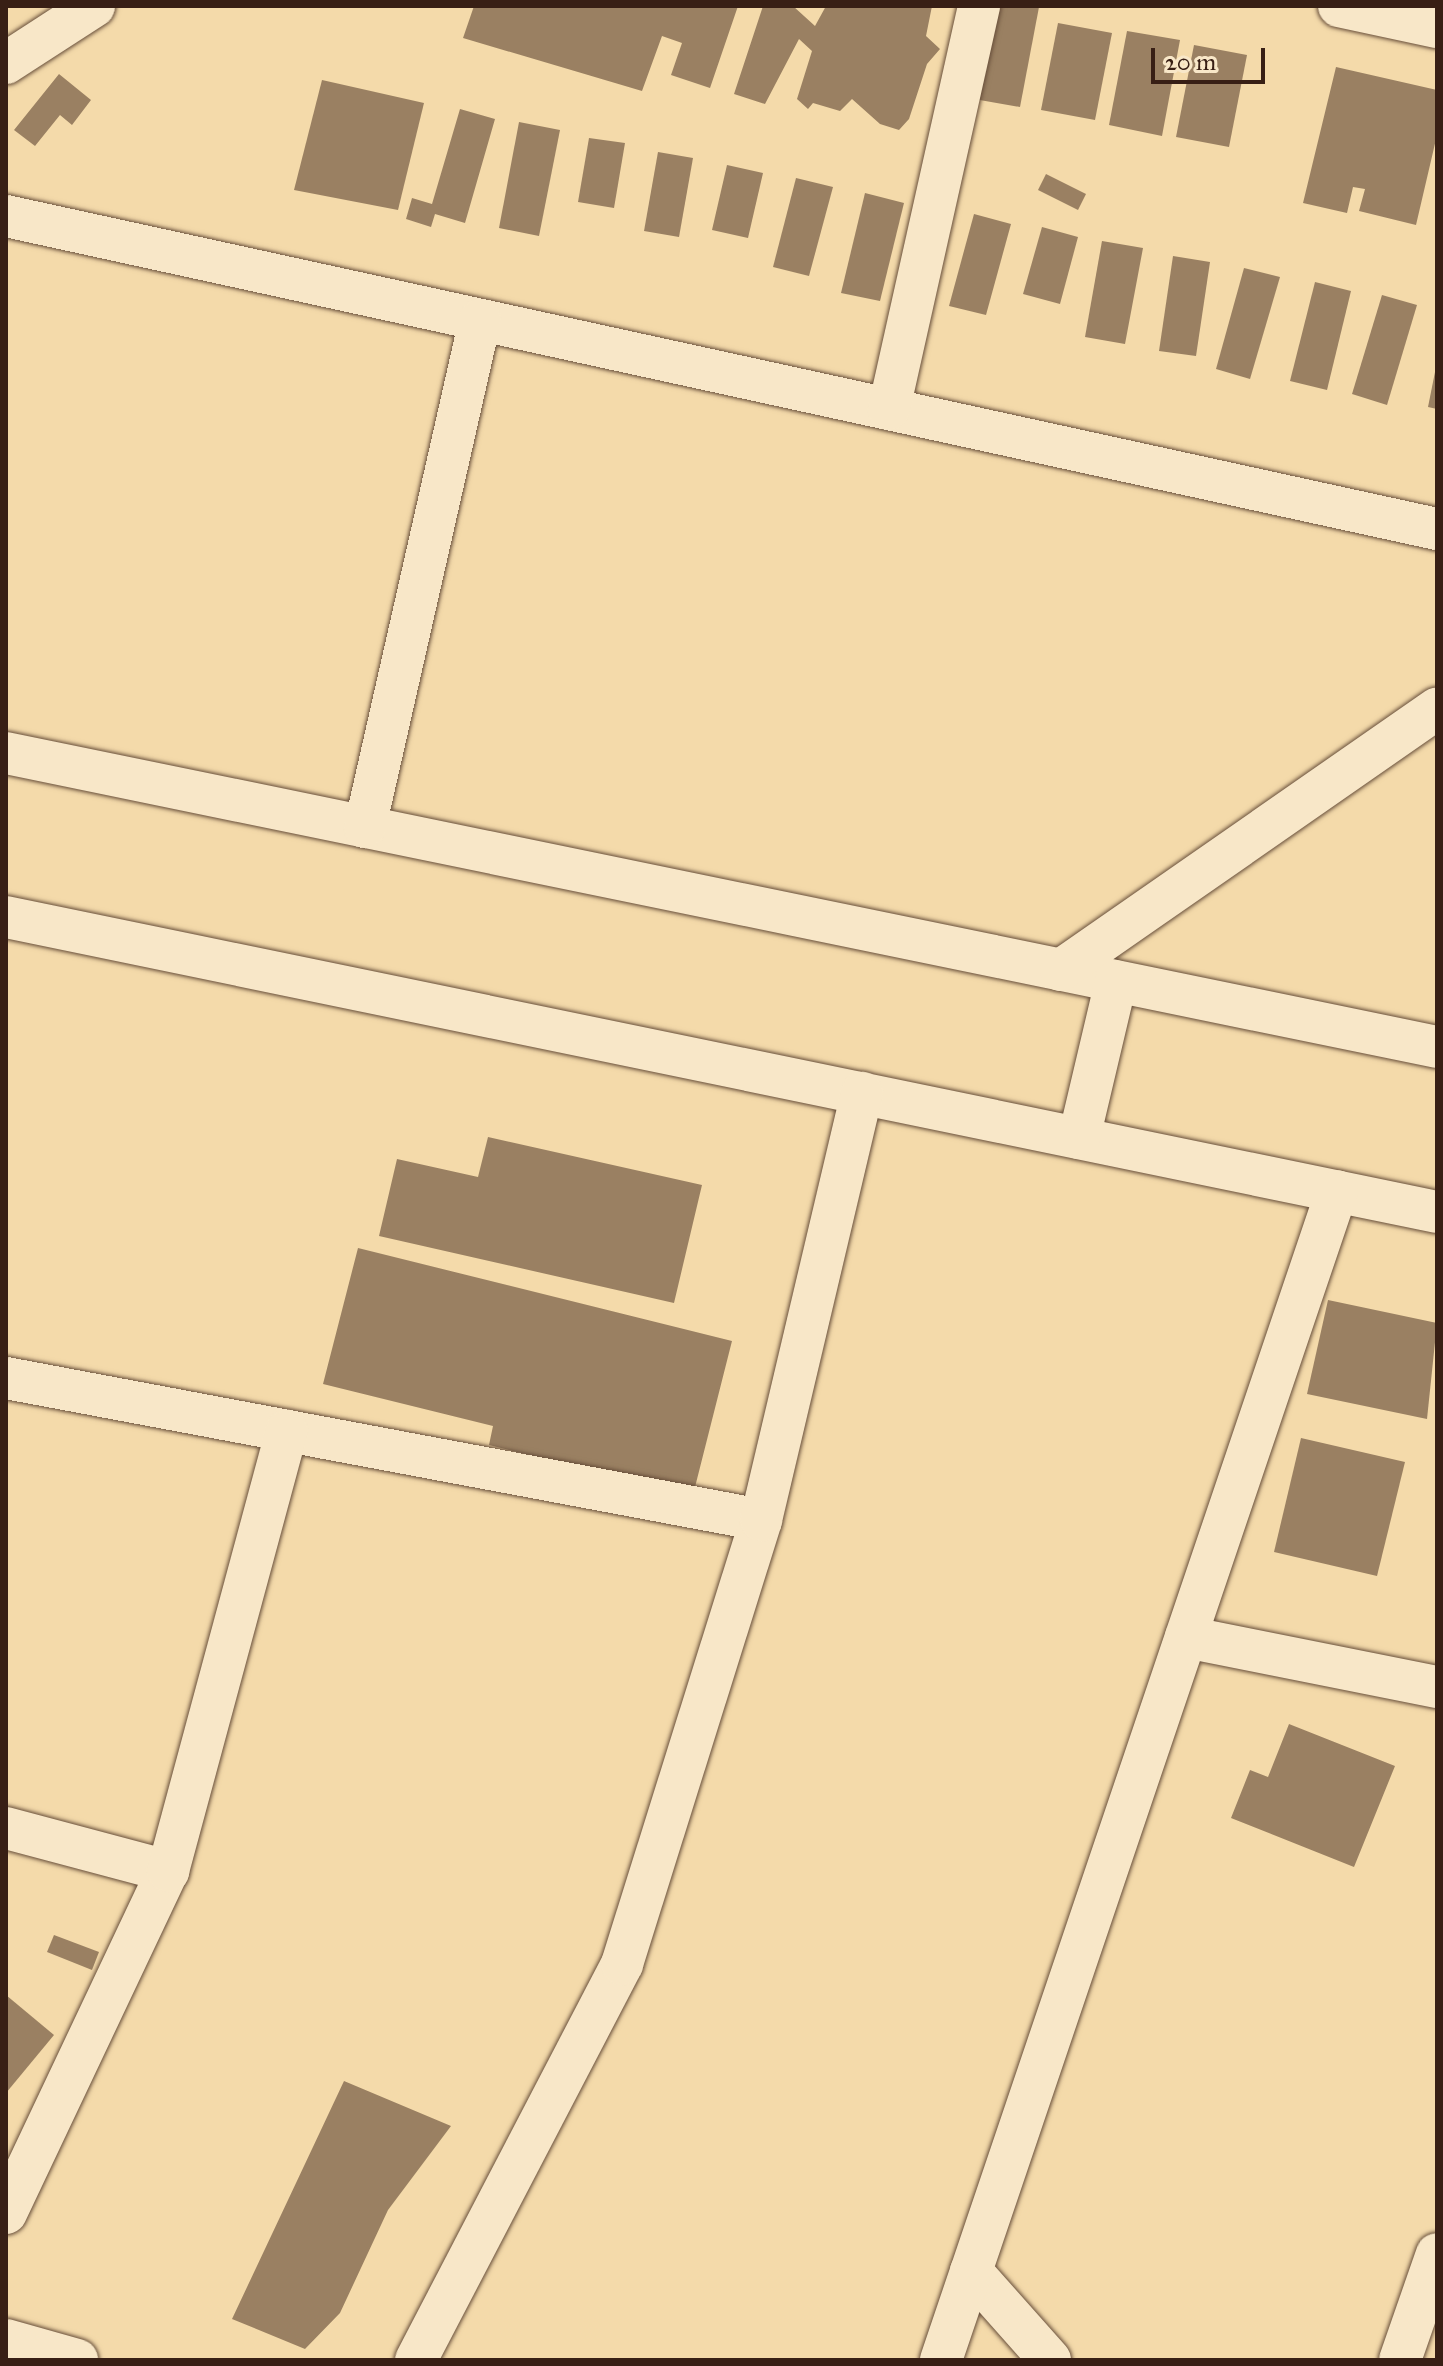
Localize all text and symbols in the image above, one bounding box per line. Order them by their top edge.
scale bar [1155,32,1269,82]
text: 20 m [1165,47,1216,77]

